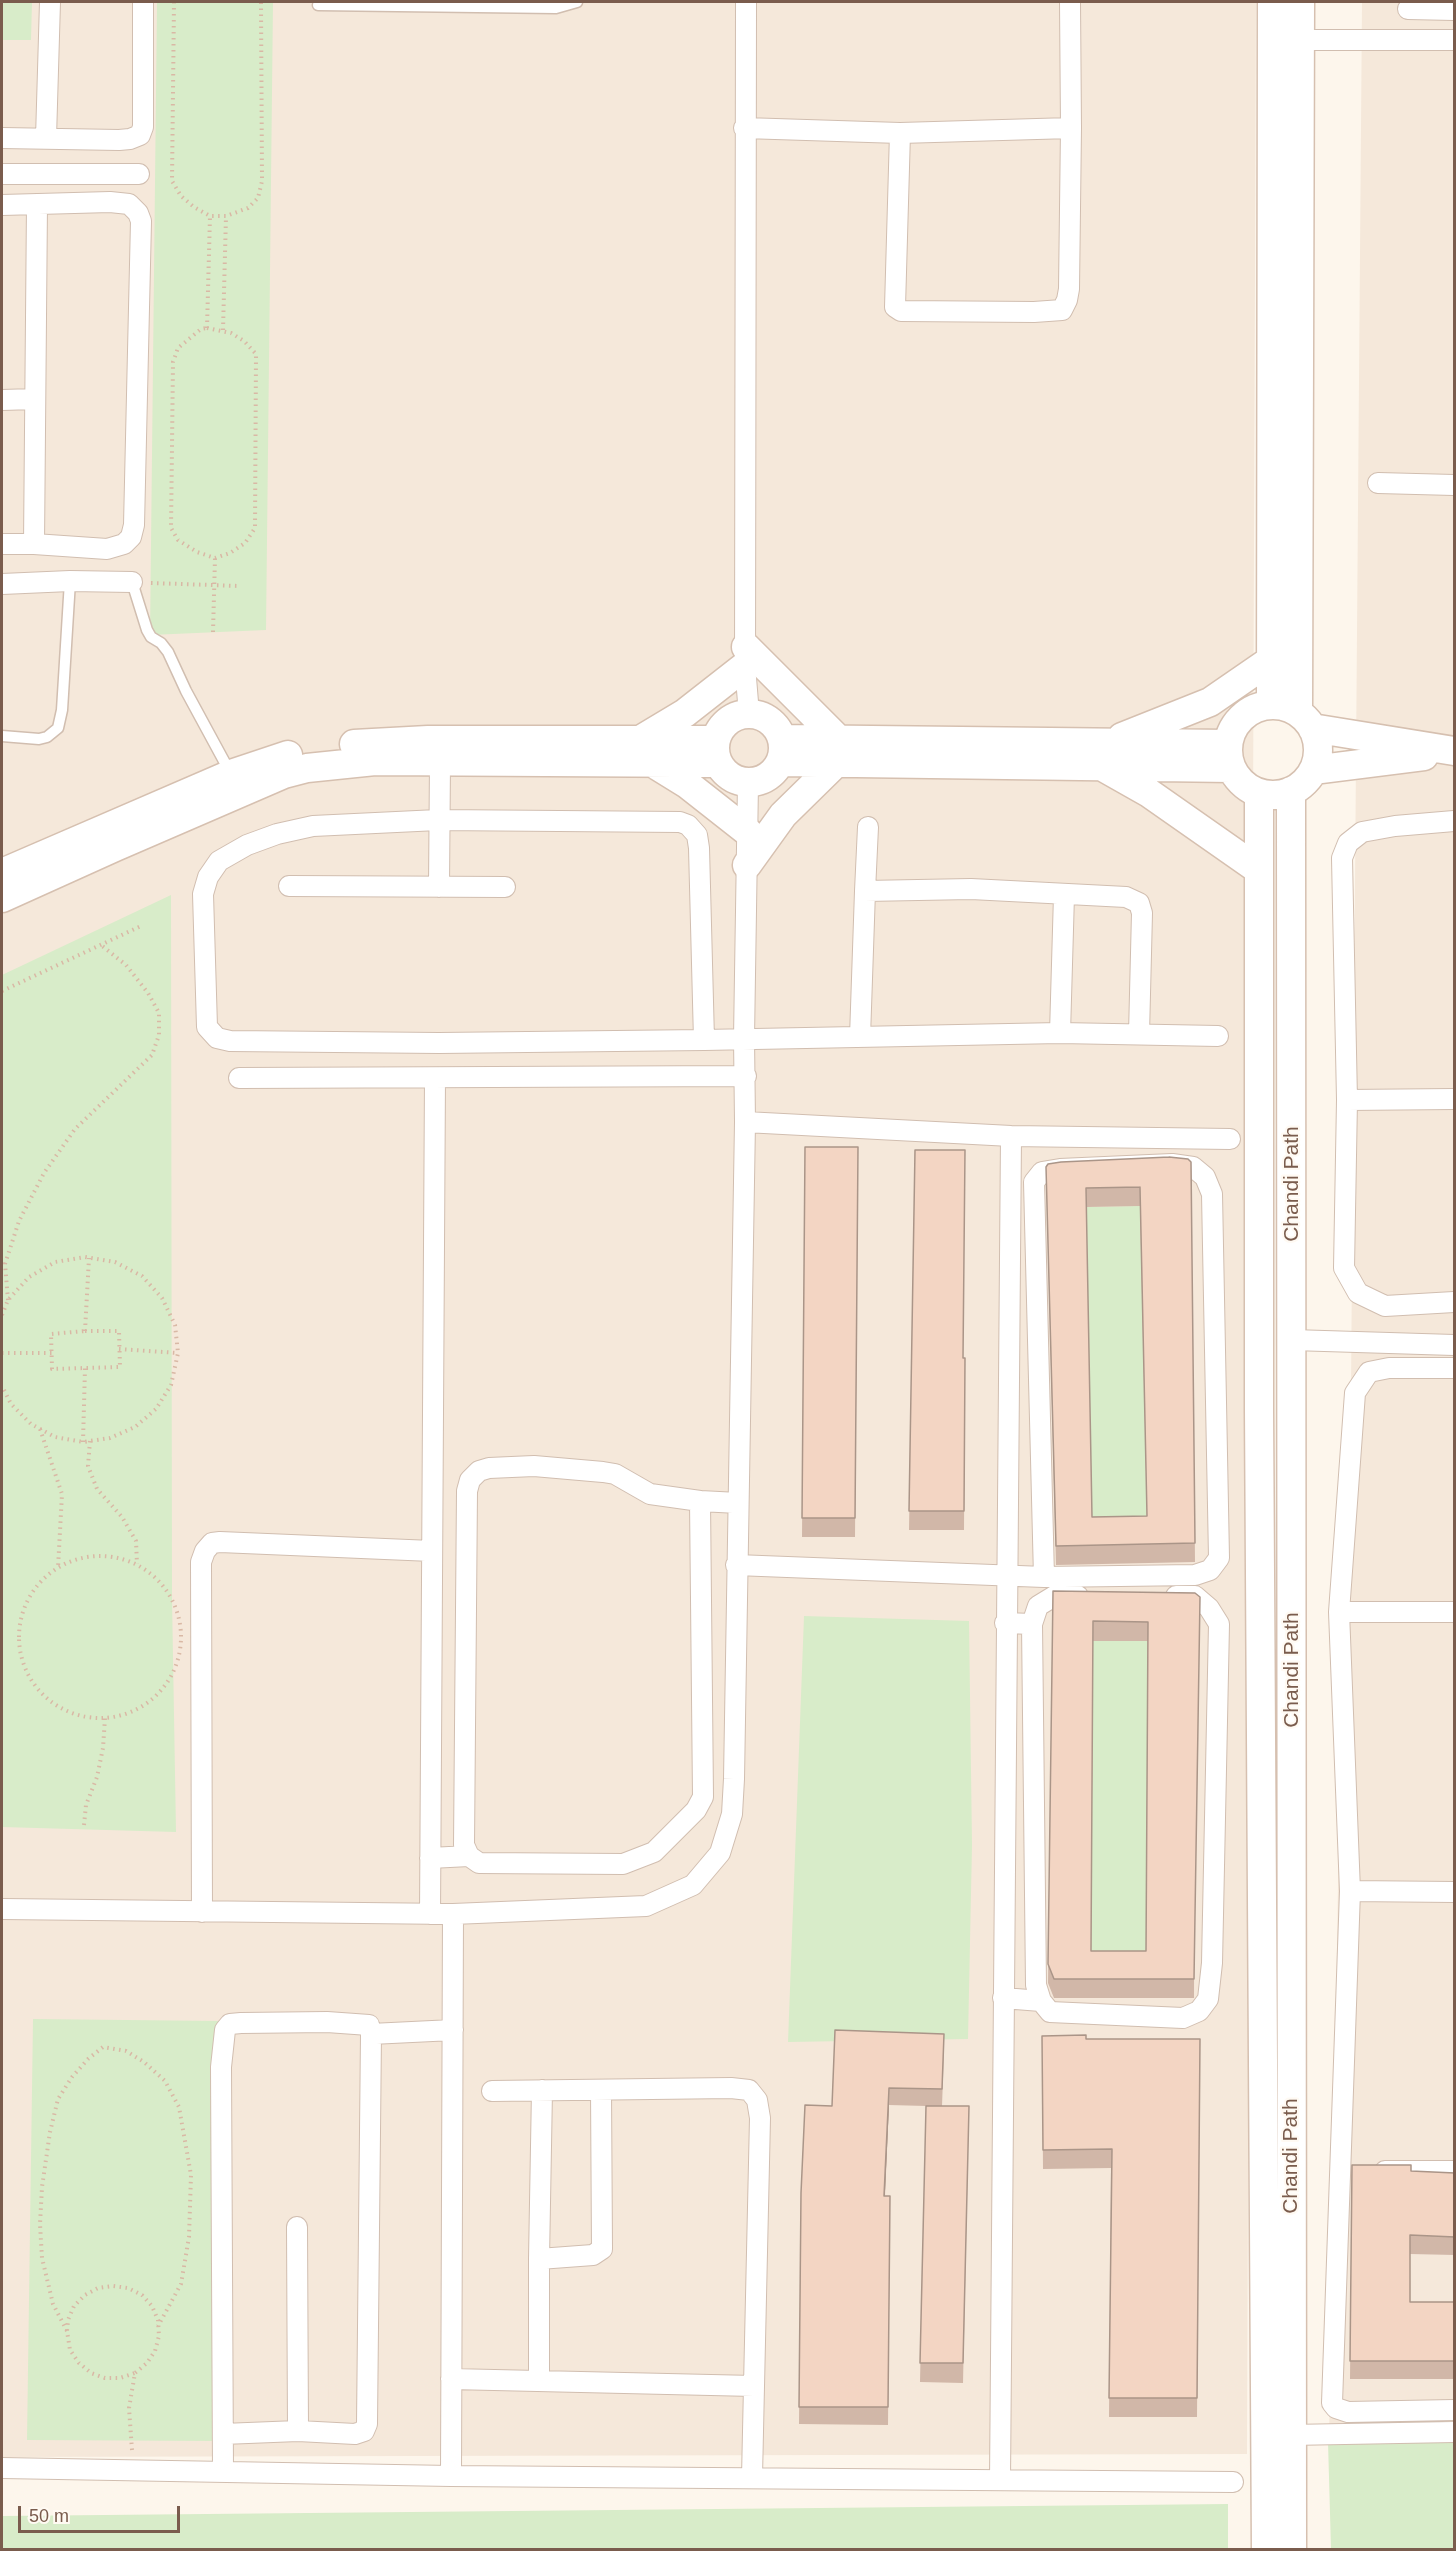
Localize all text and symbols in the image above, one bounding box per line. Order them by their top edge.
street label: Chandi Path [1279,1126,1305,1242]
street label: Chandi Path [1279,1612,1305,1728]
street label: Chandi Path [1278,2098,1304,2214]
scale bar [21,2494,183,2532]
text: 50 m [29,2506,69,2526]

